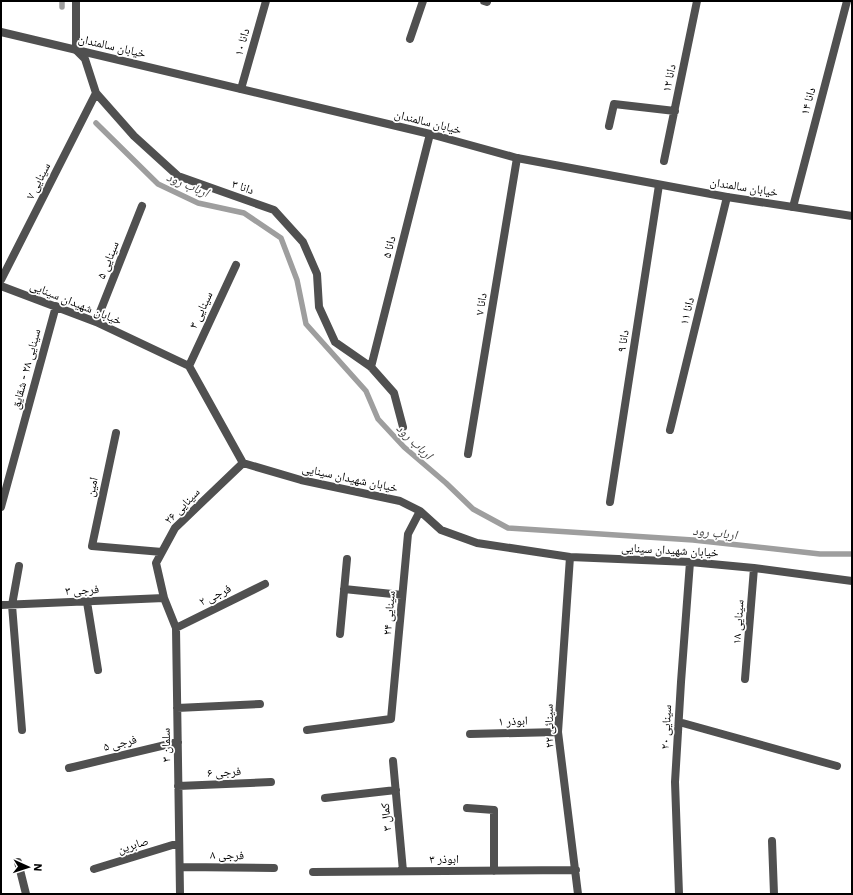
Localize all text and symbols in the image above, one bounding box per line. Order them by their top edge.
street label: دانا ۱۰ [230,26,253,57]
street label: خیابان سالمندان [77,30,148,61]
street label: دانا ۱۲ [658,63,679,93]
street label: دانا ۱۴ [797,85,818,116]
street label: خیابان سالمندان [393,106,464,138]
street label: سینایی ۷ [22,160,53,202]
water label: ارباب رود [164,168,213,202]
street label: خیابان سالمندان [709,174,780,200]
street label: دانا ۳ [230,176,256,197]
street label: دانا ۵ [379,234,399,260]
street label: سینایی ۵ [93,239,122,281]
street label: خیابان شهیدان سینایی [28,277,125,328]
street label: سینایی ۳ [185,289,216,331]
street label: دانا ۷ [471,292,490,316]
street label: دانا ۱۱ [676,296,697,326]
street label: سینایی ۲۸ - شقایق [8,327,44,411]
street label: دانا ۹ [613,329,632,353]
water label: ارباب رود [393,420,438,464]
street label: خیابان شهیدان سینایی [301,460,400,495]
street label: امین [82,476,101,498]
street label: سینایی ۲۶ [161,484,203,527]
water label: ارباب رود [692,522,740,543]
street label: خیابان شهیدان سینایی [621,539,719,560]
street label: فرجی ۲ [196,580,233,609]
street label: فرجی ۳ [65,581,99,598]
street label: سینایی ۲۴ [379,590,398,636]
street label: سینایی ۱۸ [728,599,747,645]
street label: سینائی ۲۲ [541,704,557,748]
street label: سینایی ۲۰ [657,704,674,750]
street label: ابوذر ۱ [498,712,528,729]
street label: سلمان ۳ [158,728,173,762]
street label: فرجی ۵ [102,731,138,754]
street label: فرجی ۶ [207,763,241,780]
street label: کمال ۳ [377,802,394,832]
street label: صابرین [115,833,150,857]
north arrow [8,847,48,887]
street label: فرجی ۸ [210,847,244,862]
street label: ابوذر ۳ [429,851,459,866]
text: N [31,863,45,872]

